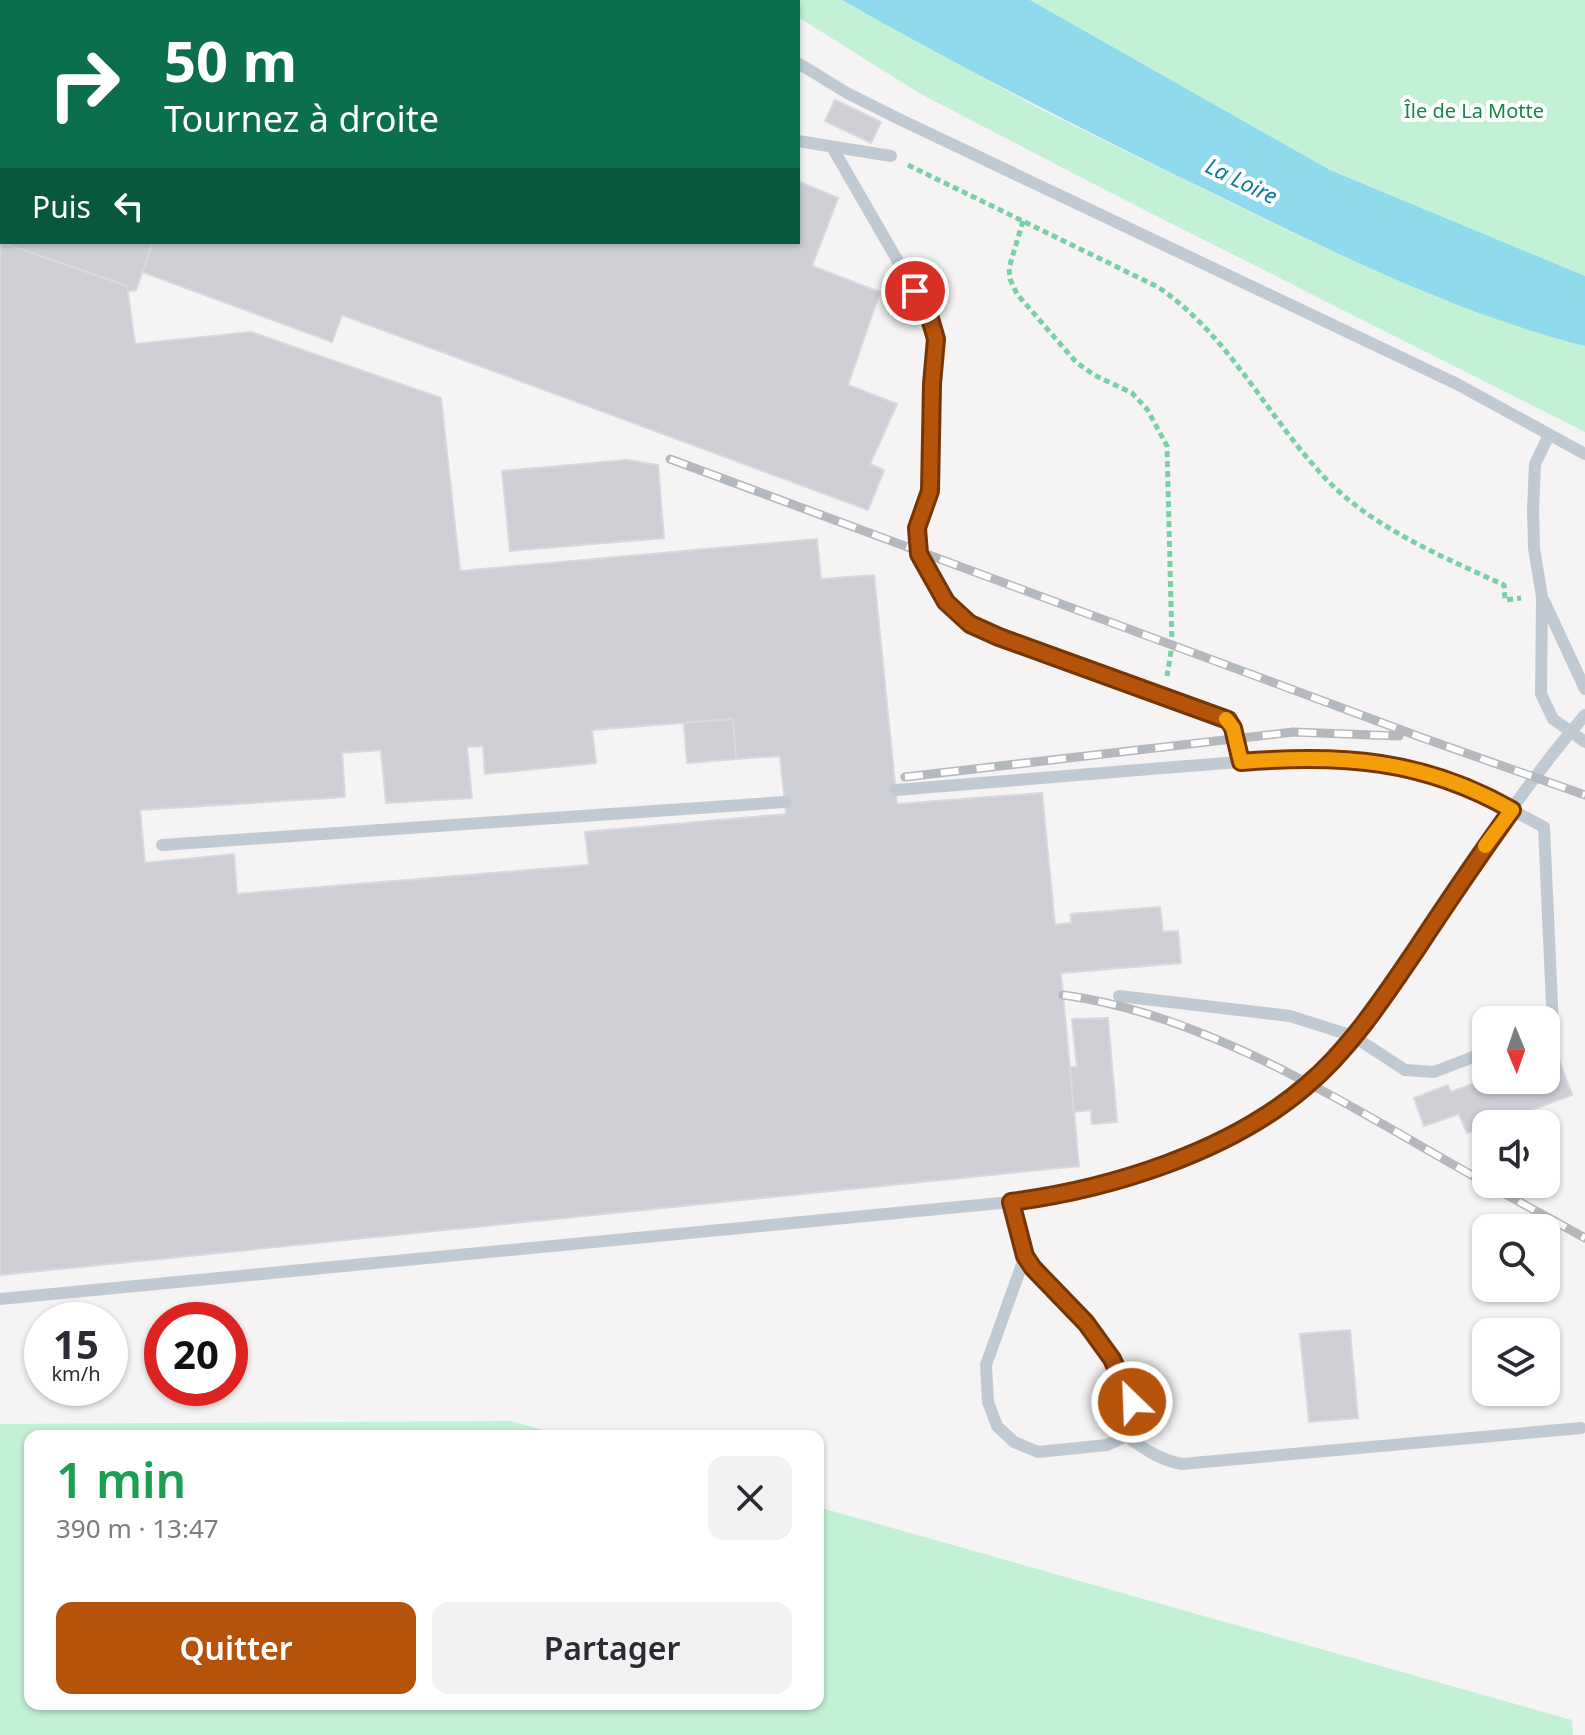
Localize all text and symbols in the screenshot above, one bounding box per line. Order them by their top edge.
text: 50 m [164,22,297,98]
icon: right [32,32,136,136]
text: Tournez à droite [164,94,439,143]
park label: Île de La Motte [1404,97,1544,124]
water label: La Loire [1201,150,1283,210]
icon: left [107,184,151,228]
text: Puis [32,186,91,227]
pin [881,257,949,325]
icon: arrive [893,269,937,313]
north arrow [1472,1006,1560,1094]
map controls [1472,1006,1560,1406]
button: sound [1472,1110,1560,1198]
button: search [1472,1214,1560,1302]
speed limit sign: 20 [144,1302,248,1406]
text: 15 [53,1316,99,1371]
button: layers [1472,1318,1560,1406]
text: km/h [51,1360,101,1387]
position arrow [1090,1360,1174,1444]
text: 1 min [56,1447,186,1512]
button: close [708,1456,792,1540]
text: 390 m · 13:47 [56,1510,219,1546]
button: Quitter [56,1602,416,1694]
button: Partager [432,1602,792,1694]

